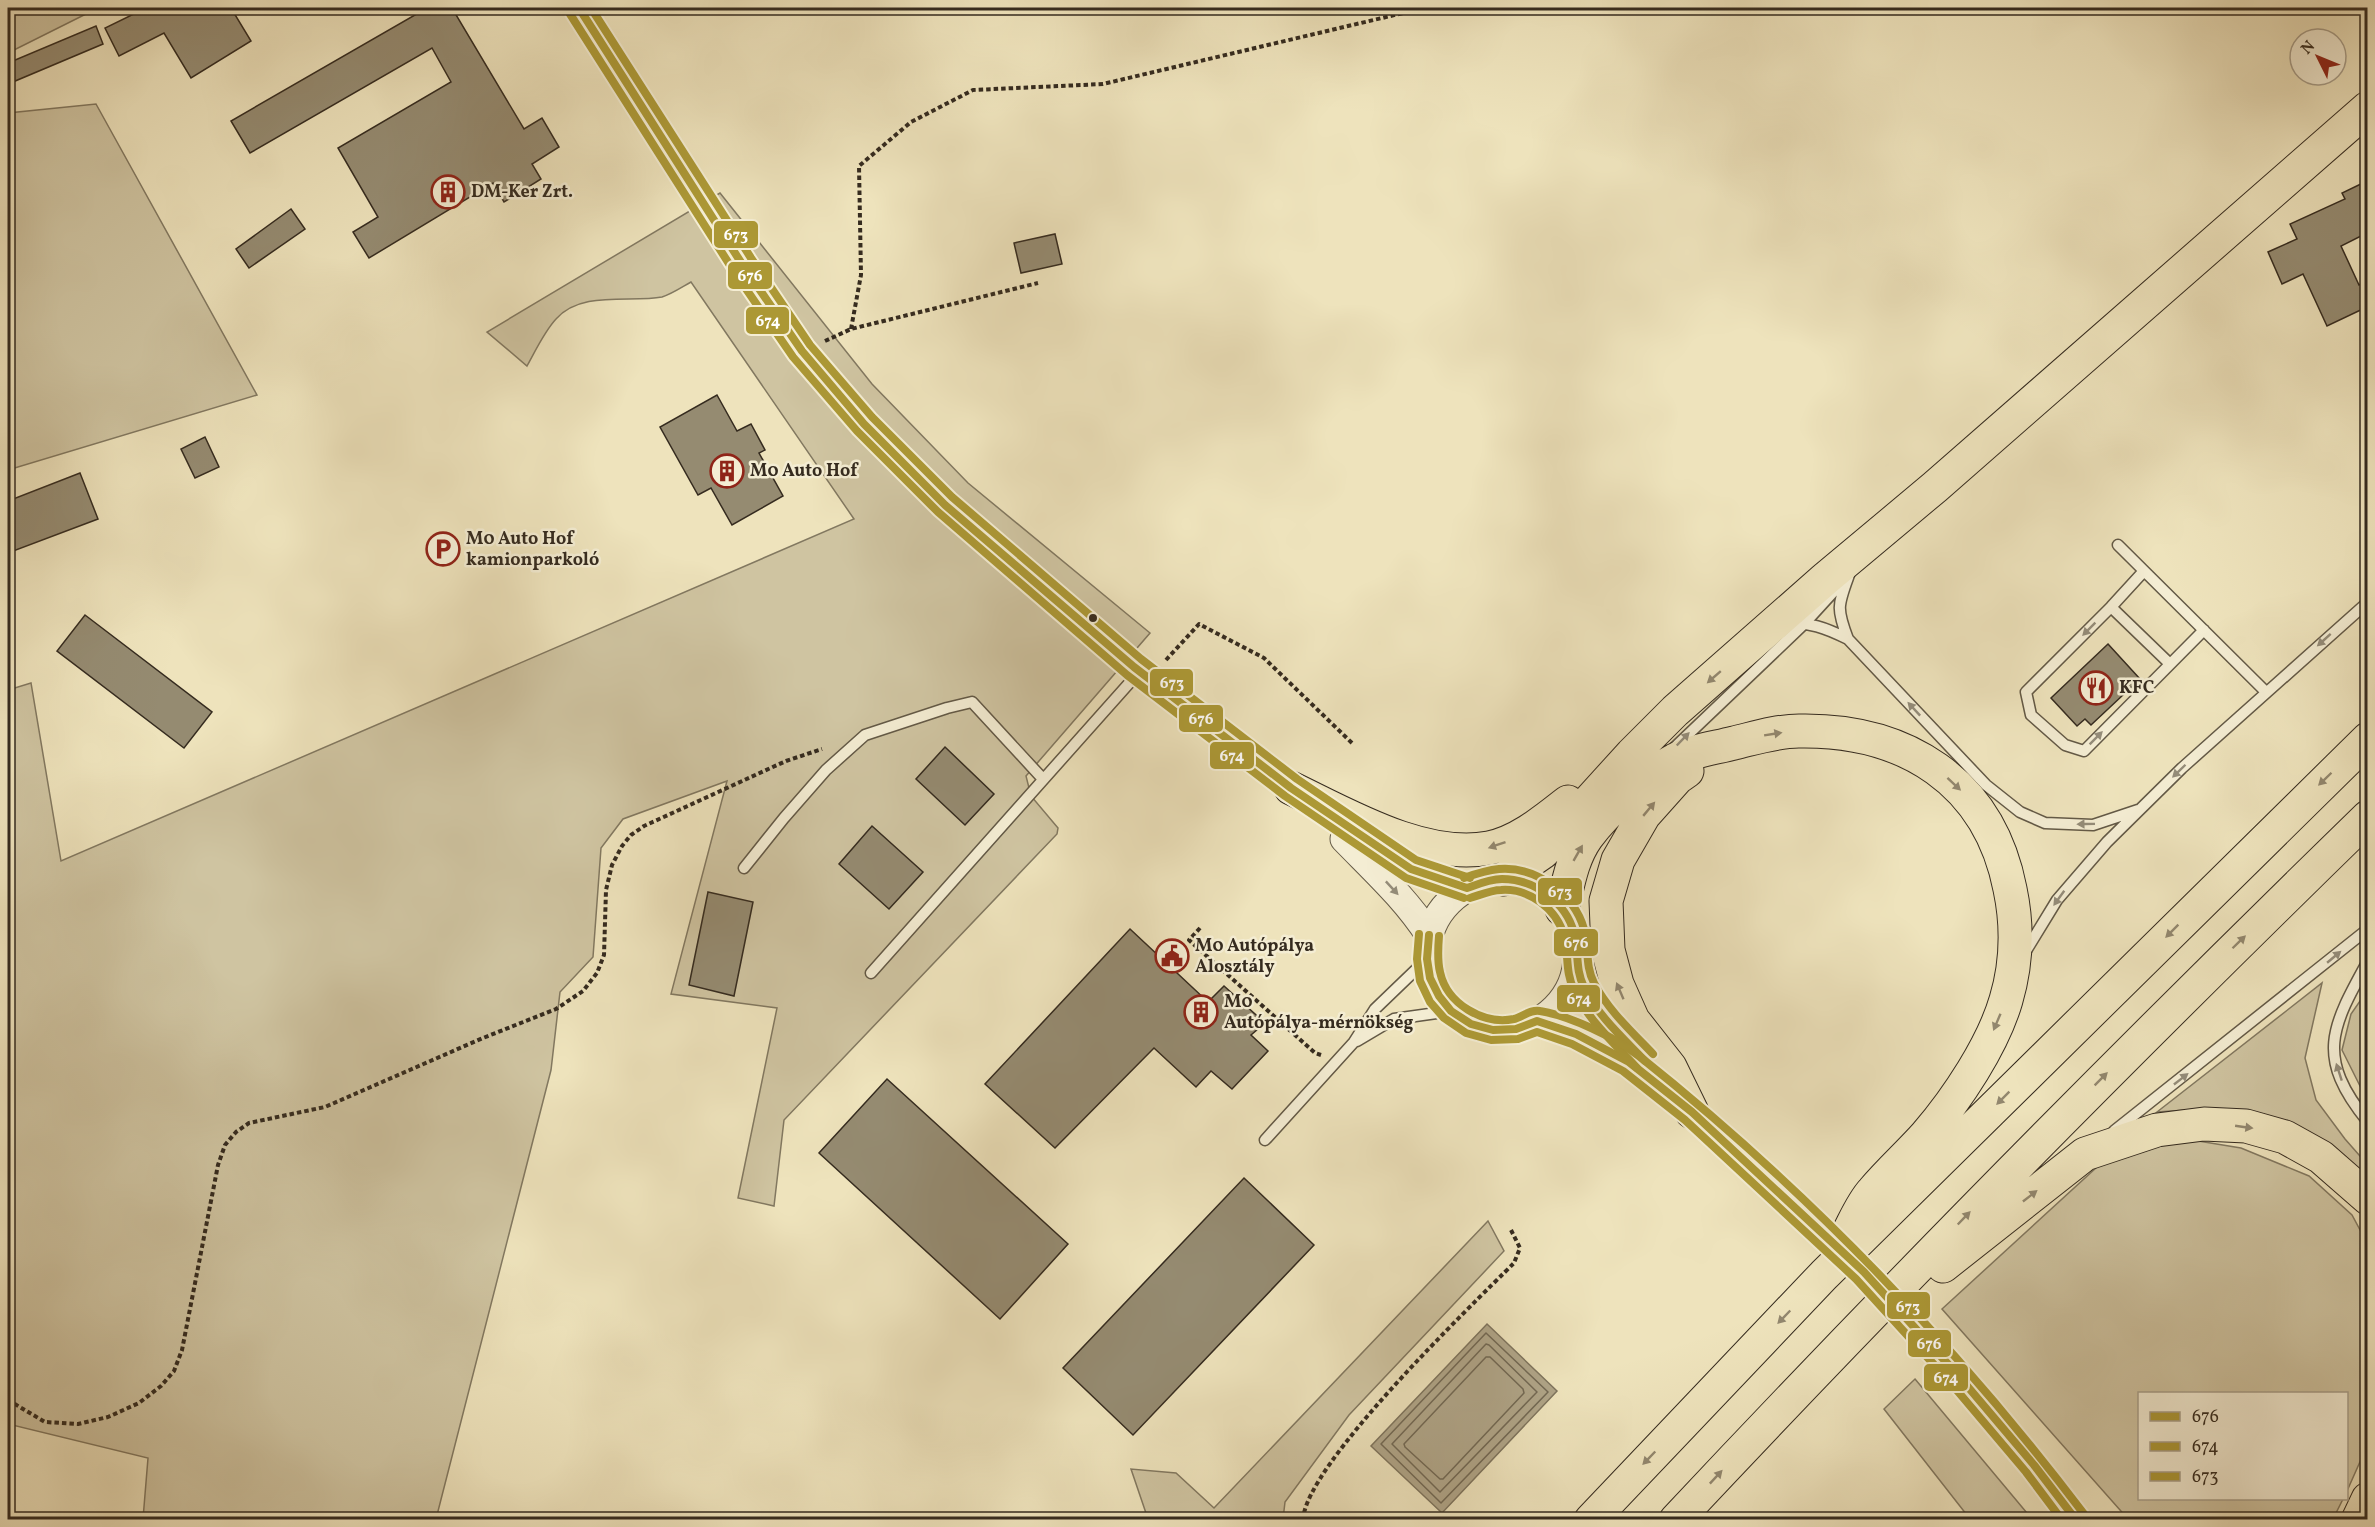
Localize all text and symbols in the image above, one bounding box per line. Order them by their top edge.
north arrow [2288,27,2348,87]
text: N [2296,36,2321,60]
building icon: DM-Ker Zrt. [430,174,466,210]
place label: DM-Ker Zrt. [471,180,573,205]
line badge: 673 [713,220,759,249]
text: 673 [724,225,748,247]
line badge: 676 [727,261,773,290]
text: 676 [737,266,763,288]
line badge: 674 [745,306,790,335]
text: 674 [756,311,781,333]
building icon: M0 Auto Hof [709,453,745,489]
place label: M0 Auto Hof [750,459,859,484]
place label: M0 Auto Hof kamionparkoló [466,527,599,573]
parking icon: M0 Auto Hof kamionparkoló [425,531,461,567]
unlabelled marker [1087,612,1099,624]
one-way arrow [2083,621,2097,635]
one-way arrow [2317,633,2332,646]
line badge: 673 [1149,668,1194,697]
one-way arrow [1706,670,1721,684]
restaurant icon: KFC [2078,670,2114,706]
text: 673 [1160,673,1184,695]
place label: KFC [2119,676,2154,701]
one-way arrow [1908,702,1921,717]
line badge: 676 [1178,704,1224,733]
text: 676 [1188,709,1214,731]
one-way arrow [1764,730,1783,739]
one-way arrow [1676,731,1690,746]
one-way arrow [2089,732,2103,746]
line badge: 674 [1209,741,1255,770]
text: 674 [1220,746,1245,768]
one-way arrow [2173,764,2187,778]
one-way arrow [2318,772,2333,786]
one-way arrow [1946,777,1961,791]
one-way arrow [1642,802,1655,817]
one-way arrow [2076,819,2095,829]
one-way arrow [1488,840,1506,850]
one-way arrow [1573,845,1584,861]
line badge: 673 [1537,877,1583,906]
one-way arrow [1385,881,1399,896]
text: 673 [1548,882,1572,904]
one-way arrow [2053,889,2065,905]
one-way arrow [2164,924,2179,938]
line badge: 676 [1553,928,1599,957]
text: 676 [1563,933,1589,955]
place label: M0 Autópálya Alosztály [1195,934,1314,980]
one-way arrow [2232,935,2246,949]
public building icon: M0 Autópálya Alosztály [1154,938,1190,974]
one-way arrow [2326,952,2341,964]
one-way arrow [1615,982,1624,1000]
line badge: 674 [1556,984,1601,1013]
text: 674 [1567,989,1592,1011]
place label: M0 Autópálya-mérnökség [1224,990,1413,1036]
building icon: M0 Autópálya-mérnökség [1183,994,1219,1030]
one-way arrow [1992,1014,2002,1032]
one-way arrow [2333,1063,2343,1081]
one-way arrow [2094,1072,2108,1086]
one-way arrow [2173,1073,2188,1085]
one-way arrow [1997,1090,2011,1104]
one-way arrow [2235,1122,2254,1131]
one-way arrow [2022,1191,2037,1203]
one-way arrow [1957,1212,1971,1226]
line badge: 673 [1886,1291,1931,1320]
text: 673 [1896,1297,1920,1319]
one-way arrow [1778,1309,1791,1324]
line badge: 676 [1907,1329,1952,1358]
text: 676 [1916,1334,1942,1356]
line badge: 674 [1923,1363,1969,1392]
text: 674 [1934,1368,1959,1390]
legend [2138,1392,2348,1500]
text: 676 [2192,1405,2219,1430]
text: 674 [2192,1435,2219,1460]
one-way arrow [1643,1451,1657,1465]
text: 673 [2192,1465,2219,1490]
one-way arrow [1708,1470,1722,1484]

